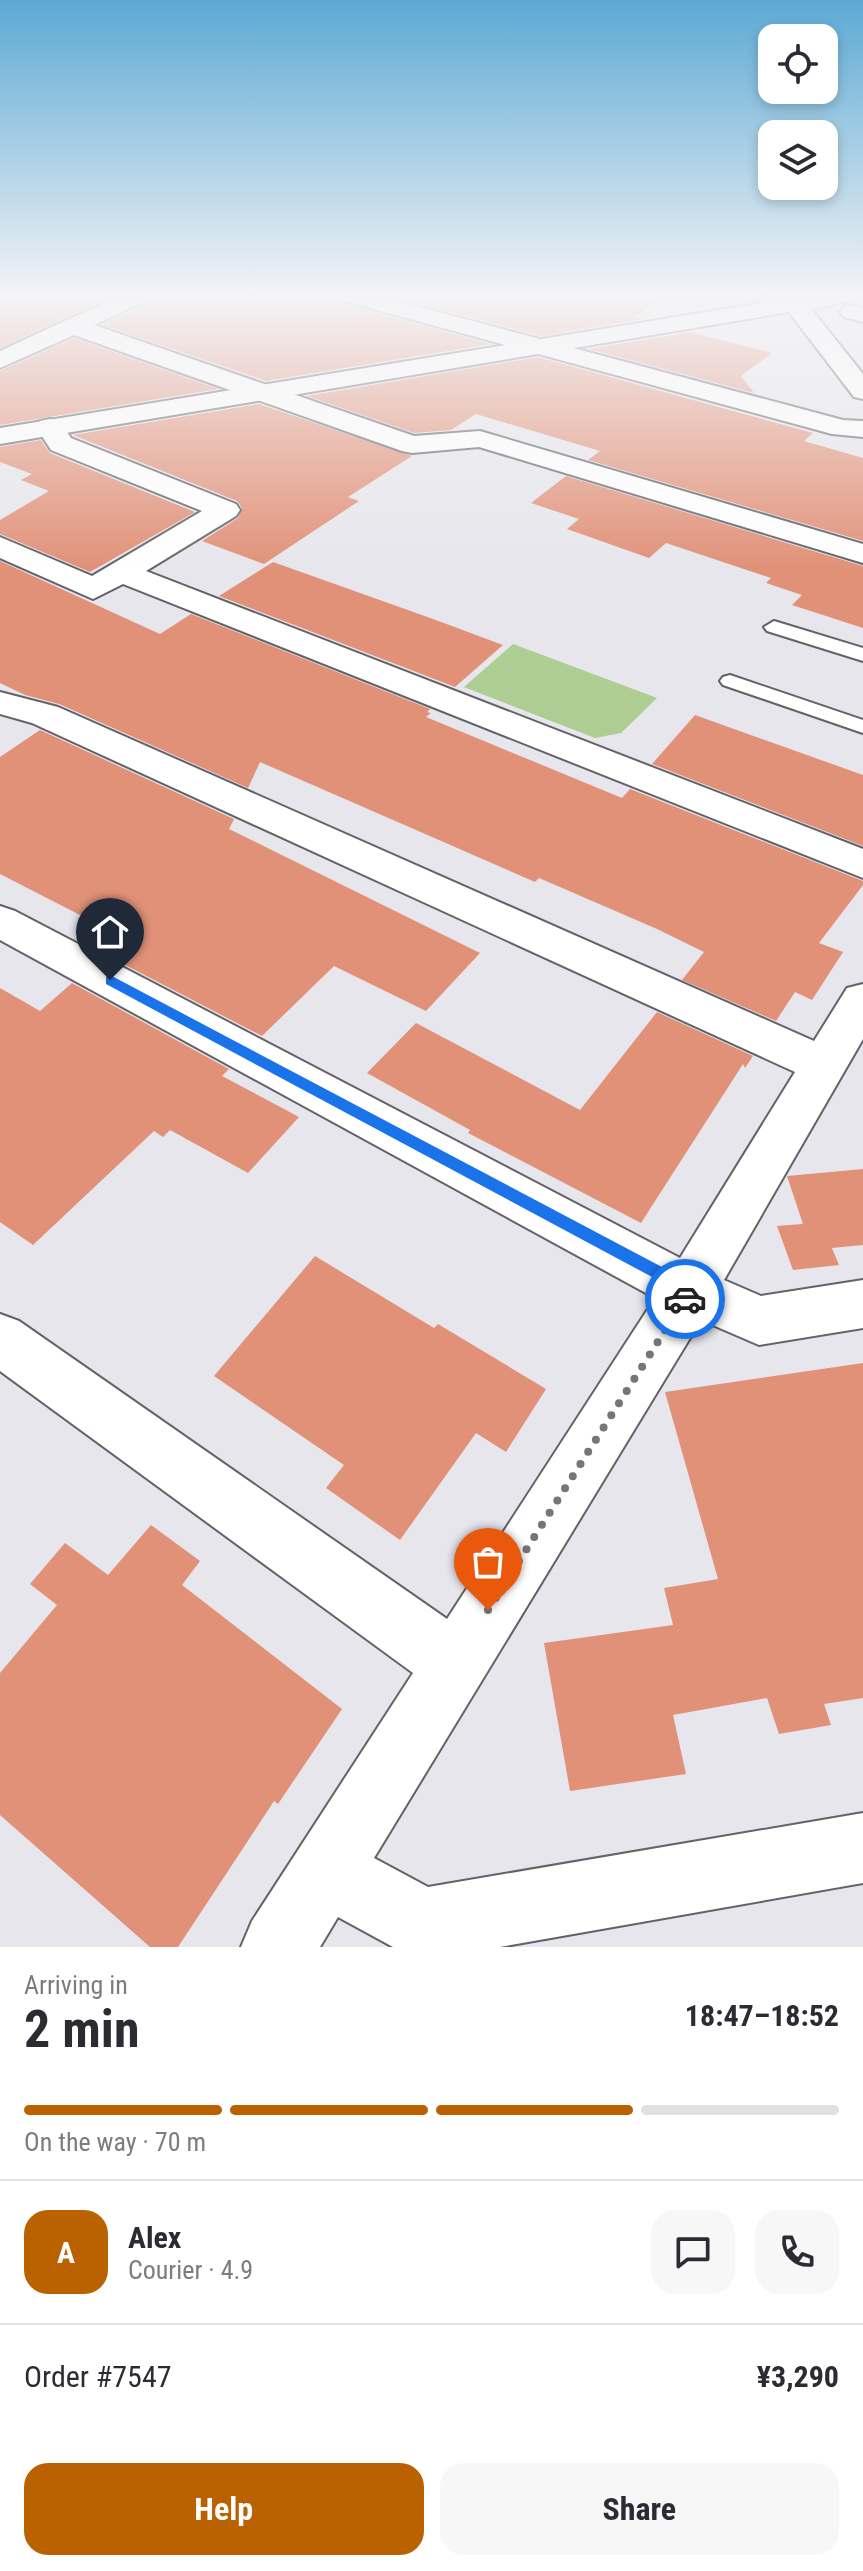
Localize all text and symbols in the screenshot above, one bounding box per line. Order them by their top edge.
map controls [758,24,838,200]
button: locate [758,24,838,104]
button: layers [758,120,838,200]
pin [76,898,144,980]
icon: home [88,910,132,954]
courier [645,1259,725,1339]
icon: car [663,1277,707,1321]
pin [454,1528,522,1610]
icon: bag [466,1540,510,1584]
text: Arriving in [24,1970,128,2000]
text: 18:47–18:52 [685,1998,839,2033]
text: 2 min [24,1999,140,2060]
text: On the way · 70 m [24,2127,206,2157]
button: chat [651,2210,735,2294]
button: phone [755,2210,839,2294]
text: Alex [128,2220,181,2255]
text: A [57,2235,75,2270]
text: Courier · 4.9 [128,2255,253,2285]
text: Order #7547 [24,2359,172,2394]
text: ¥3,290 [757,2359,839,2394]
button: Help [24,2463,424,2555]
button: Share [440,2463,839,2555]

